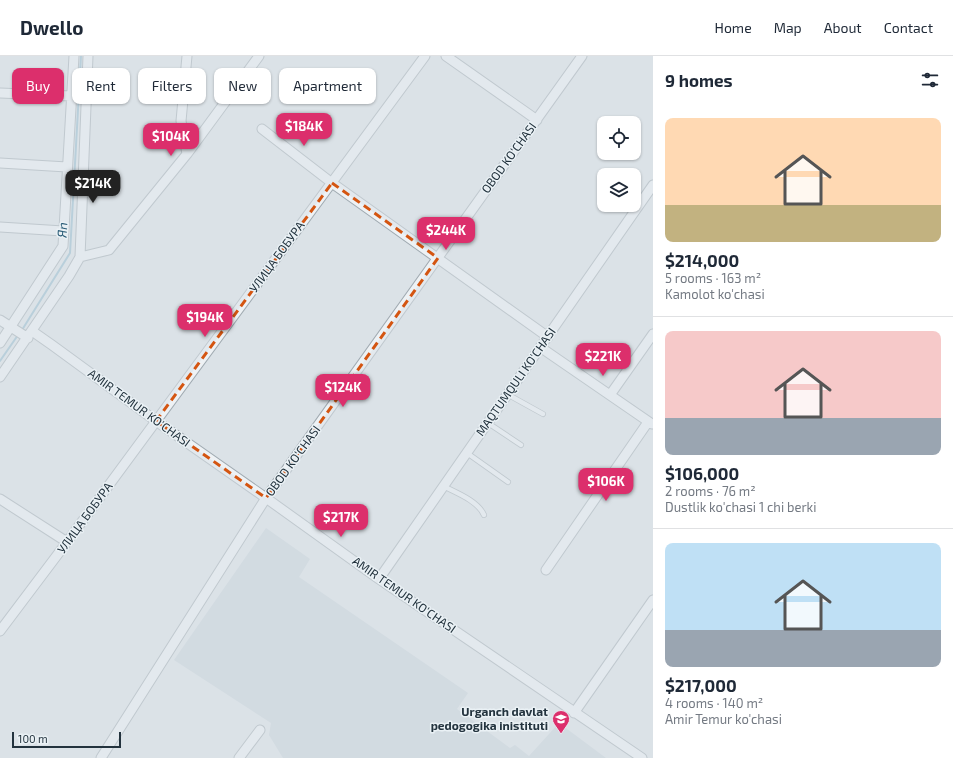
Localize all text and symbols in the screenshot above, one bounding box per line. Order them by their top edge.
text: Dwello [20,16,83,39]
text: Home [715,19,752,36]
text: Map [774,19,802,36]
text: About [824,19,862,36]
text: Contact [884,19,933,36]
chip: Buy [12,68,64,104]
chip: Rent [72,68,130,104]
chip: Filters [138,68,206,104]
chip: New [214,68,271,104]
chip: Apartment [279,68,376,104]
icon: filters [919,69,941,91]
text: 9 homes [665,70,733,90]
pin: $184K [276,113,332,147]
map controls [597,116,641,212]
button: locate [597,116,641,160]
text: $184K [285,118,323,134]
street label: OBOD KO'CHASI [478,119,538,195]
pin: $104K [143,123,199,157]
text: $104K [152,128,190,144]
icon: home [767,144,839,216]
button: layers [597,168,641,212]
pin: $214K [65,170,121,204]
text: $214K [74,175,112,191]
pin: $244K [418,217,474,251]
street label: УЛИЦА БОБУРА [246,218,307,295]
water label: Яп [54,222,70,238]
text: $244K [426,222,466,238]
text: $214,000 [665,250,739,270]
text: 5 rooms · 163 m² [665,270,761,286]
text: Kamolot ko'chasi [665,286,765,302]
pin: $194K [177,304,233,338]
text: $194K [186,309,224,325]
street label: MAQTUMQULI KO'CHASI [472,325,559,439]
pin: $221K [575,343,631,377]
text: $221K [585,348,621,364]
icon: home [767,357,839,429]
street label: AMIR TEMUR KO'CHASI [86,365,193,449]
pin: $124K [315,374,371,408]
text: $124K [324,379,362,395]
street label: OBOD KO'CHASI [262,422,322,498]
text: $106,000 [665,463,739,483]
pin: $106K [578,468,634,502]
text: $106K [587,473,625,489]
street label: УЛИЦА БОБУРА [54,479,115,556]
text: 2 rooms · 76 m² [665,483,756,499]
text: Dustlik ko'chasi 1 chi berki [665,499,816,515]
pin: $217K [313,504,369,538]
text: $217K [323,509,359,525]
street label: AMIR TEMUR KO'CHASI [350,553,459,635]
icon: home [767,569,839,641]
text: $217,000 [665,675,737,695]
text: 4 rooms · 140 m² [665,695,763,711]
place label: Urganch davlat pedogogika inistituti [431,704,548,732]
school or university icon: Urganch davlat pedogogika inistituti [551,709,571,734]
text: Amir Temur ko'chasi [665,711,782,727]
scale bar [12,730,121,749]
text: 100 m [18,732,48,745]

